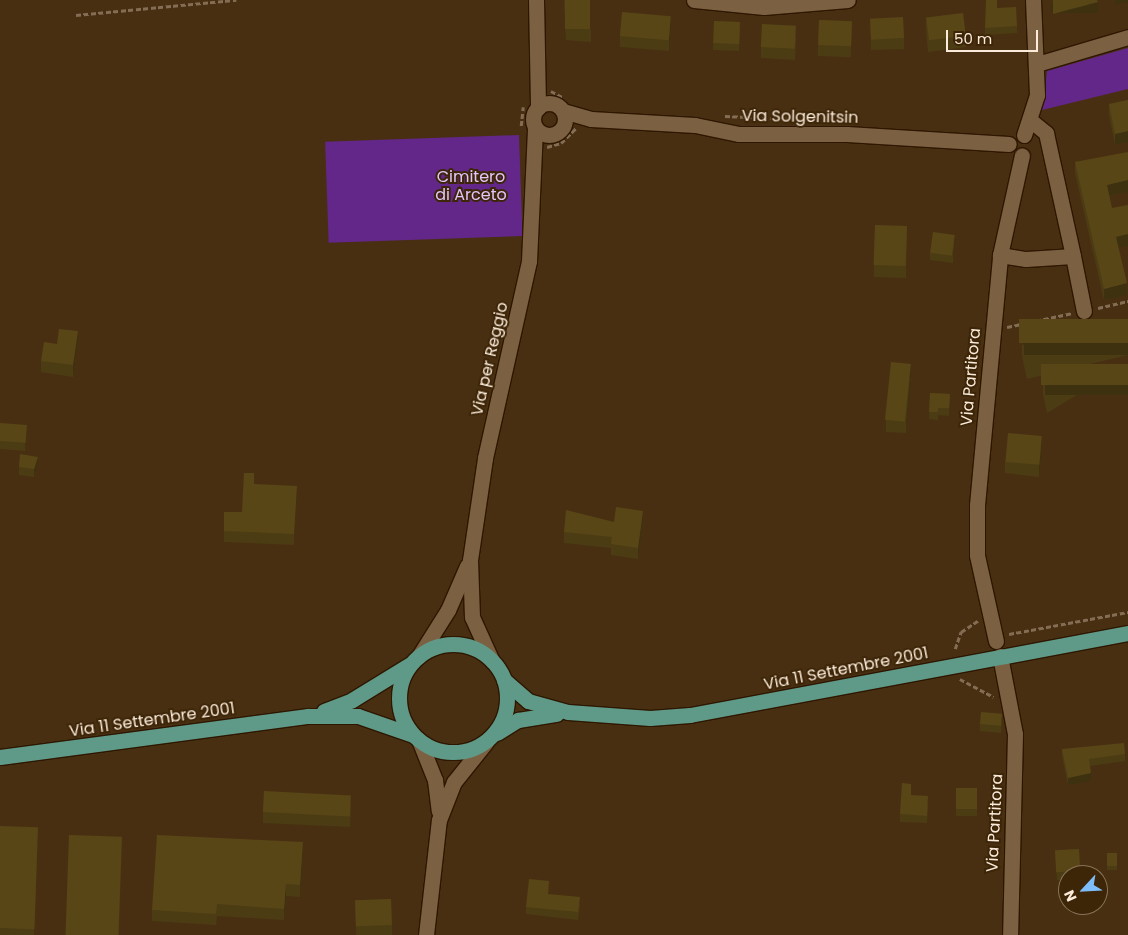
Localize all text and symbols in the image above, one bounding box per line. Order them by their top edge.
scale bar [948,20,1040,52]
text: 50 m [954,28,992,49]
street label: Via Solgenitsin [742,106,858,128]
park label: Cimitero di Arceto [435,167,507,205]
street label: Via per Reggio [468,300,512,418]
street label: Via Partitora [957,327,985,427]
street label: Via 11 Settembre 2001 [762,644,930,694]
street label: Via 11 Settembre 2001 [68,699,236,741]
street label: Via Partitora [983,773,1007,873]
north arrow [1058,865,1108,915]
text: N [1059,887,1082,905]

